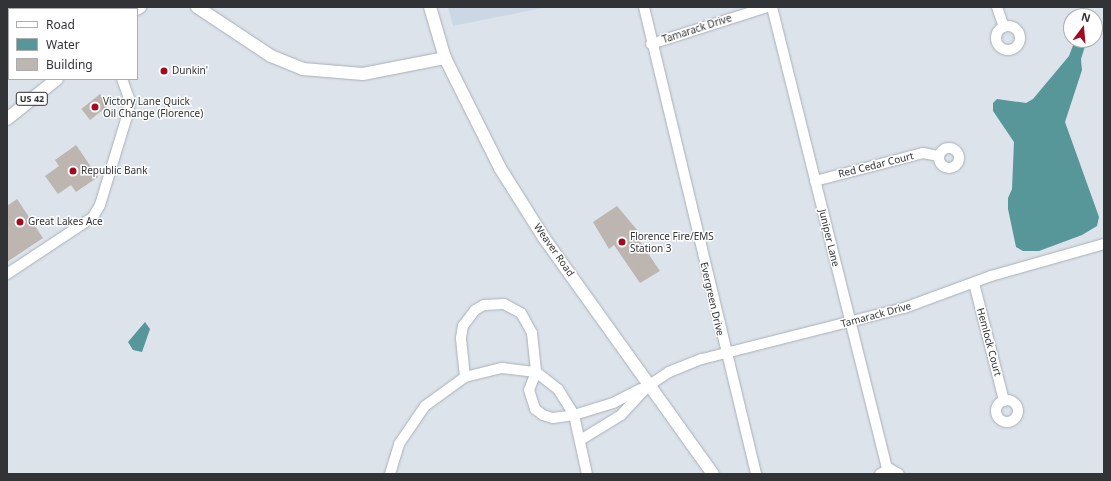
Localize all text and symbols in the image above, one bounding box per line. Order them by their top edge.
legend [8,8,138,80]
north arrow [1063,8,1103,48]
text: N [1080,8,1093,25]
street label: Tamarack Drive [661,12,733,46]
text: Road [46,16,75,33]
text: Water [46,36,80,53]
text: Building [46,56,93,73]
place label: Dunkin' [172,65,208,77]
marker: Dunkin' [159,66,169,76]
road number: US 42 [15,92,49,106]
place label: Victory Lane Quick Oil Change (Florence) [103,95,203,118]
marker: Victory Lane Quick Oil Change (Florence) [90,102,100,112]
street label: Red Cedar Court [837,150,915,180]
place label: Republic Bank [81,165,148,177]
marker: Republic Bank [68,166,78,176]
street label: Juniper Lane [816,208,842,268]
place label: Great Lakes Ace [28,216,103,228]
marker: Great Lakes Ace [15,217,25,227]
street label: Weaver Road [531,221,577,279]
place label: Florence Fire/EMS Station 3 [630,230,714,254]
marker: Florence Fire/EMS Station 3 [617,237,627,247]
street label: Evergreen Drive [698,261,726,337]
street label: Tamarack Drive [840,300,912,330]
street label: Hemlock Court [974,307,1004,377]

